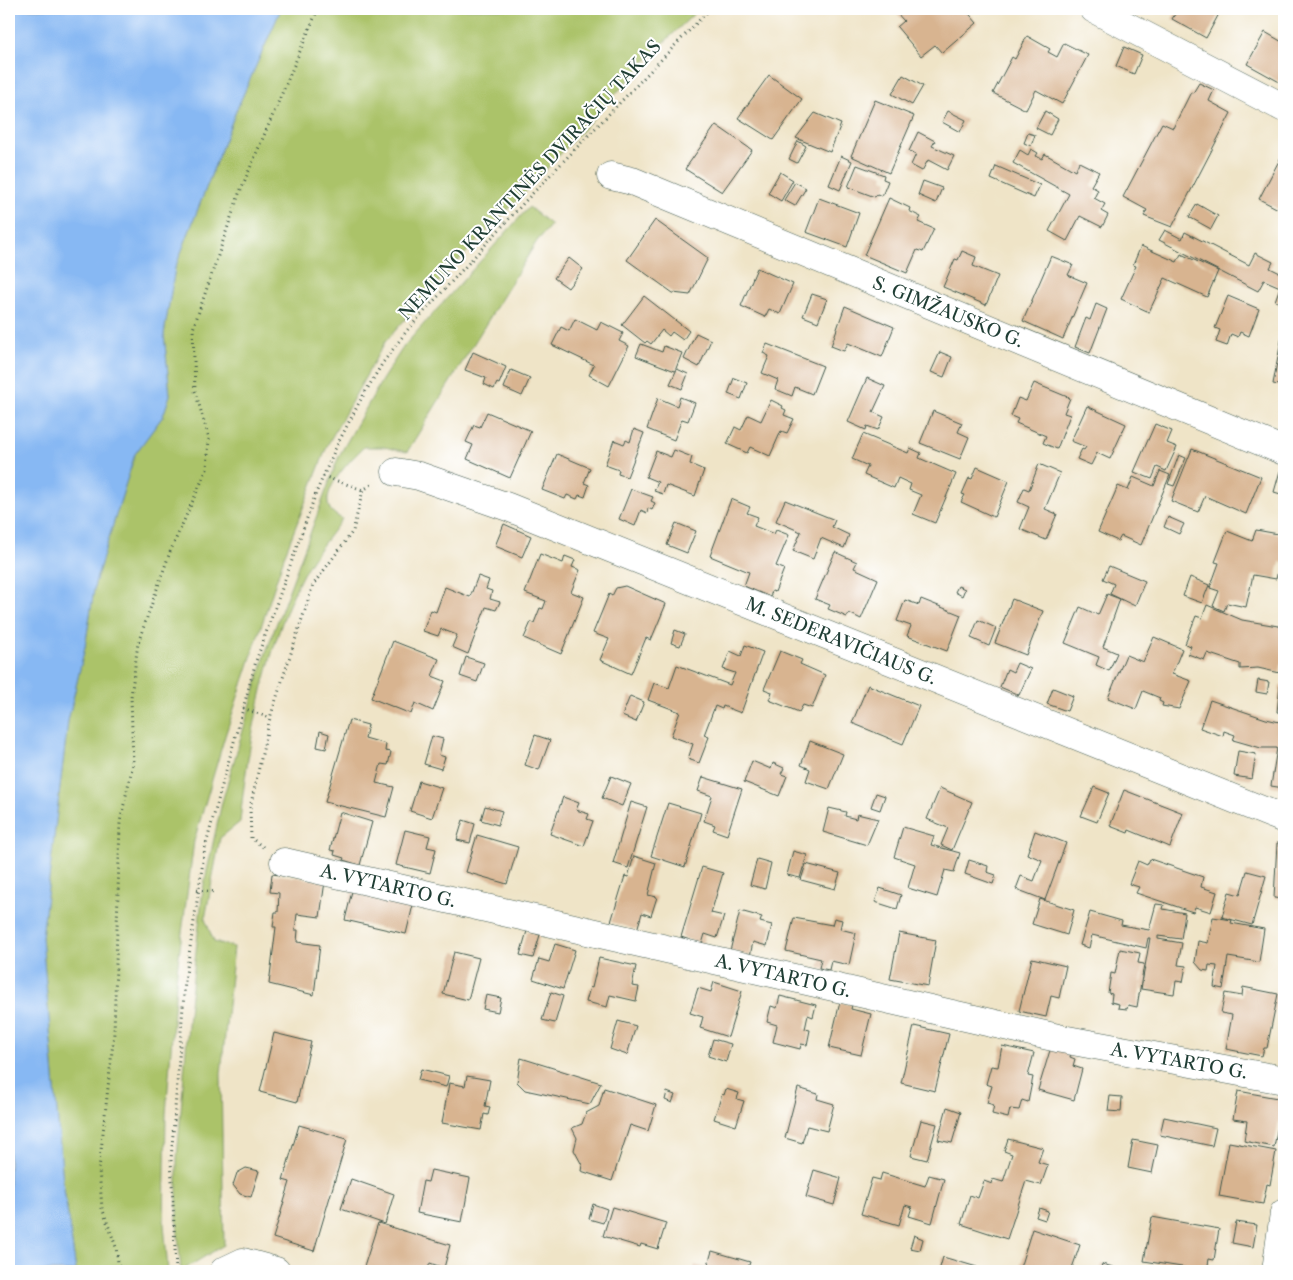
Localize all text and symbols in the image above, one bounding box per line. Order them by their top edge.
street label: NEMUNO KRANTINĖS DVIRAČIŲ TAKAS [393,34,666,324]
street label: S. GIMŽAUSKO G. [869,270,1027,352]
street label: M. SEDERAVIČIAUS G. [742,591,940,689]
street label: A. VYTARTO G. [317,859,458,912]
street label: A. VYTARTO G. [712,949,853,1002]
street label: A. VYTARTO G. [1108,1038,1249,1084]

